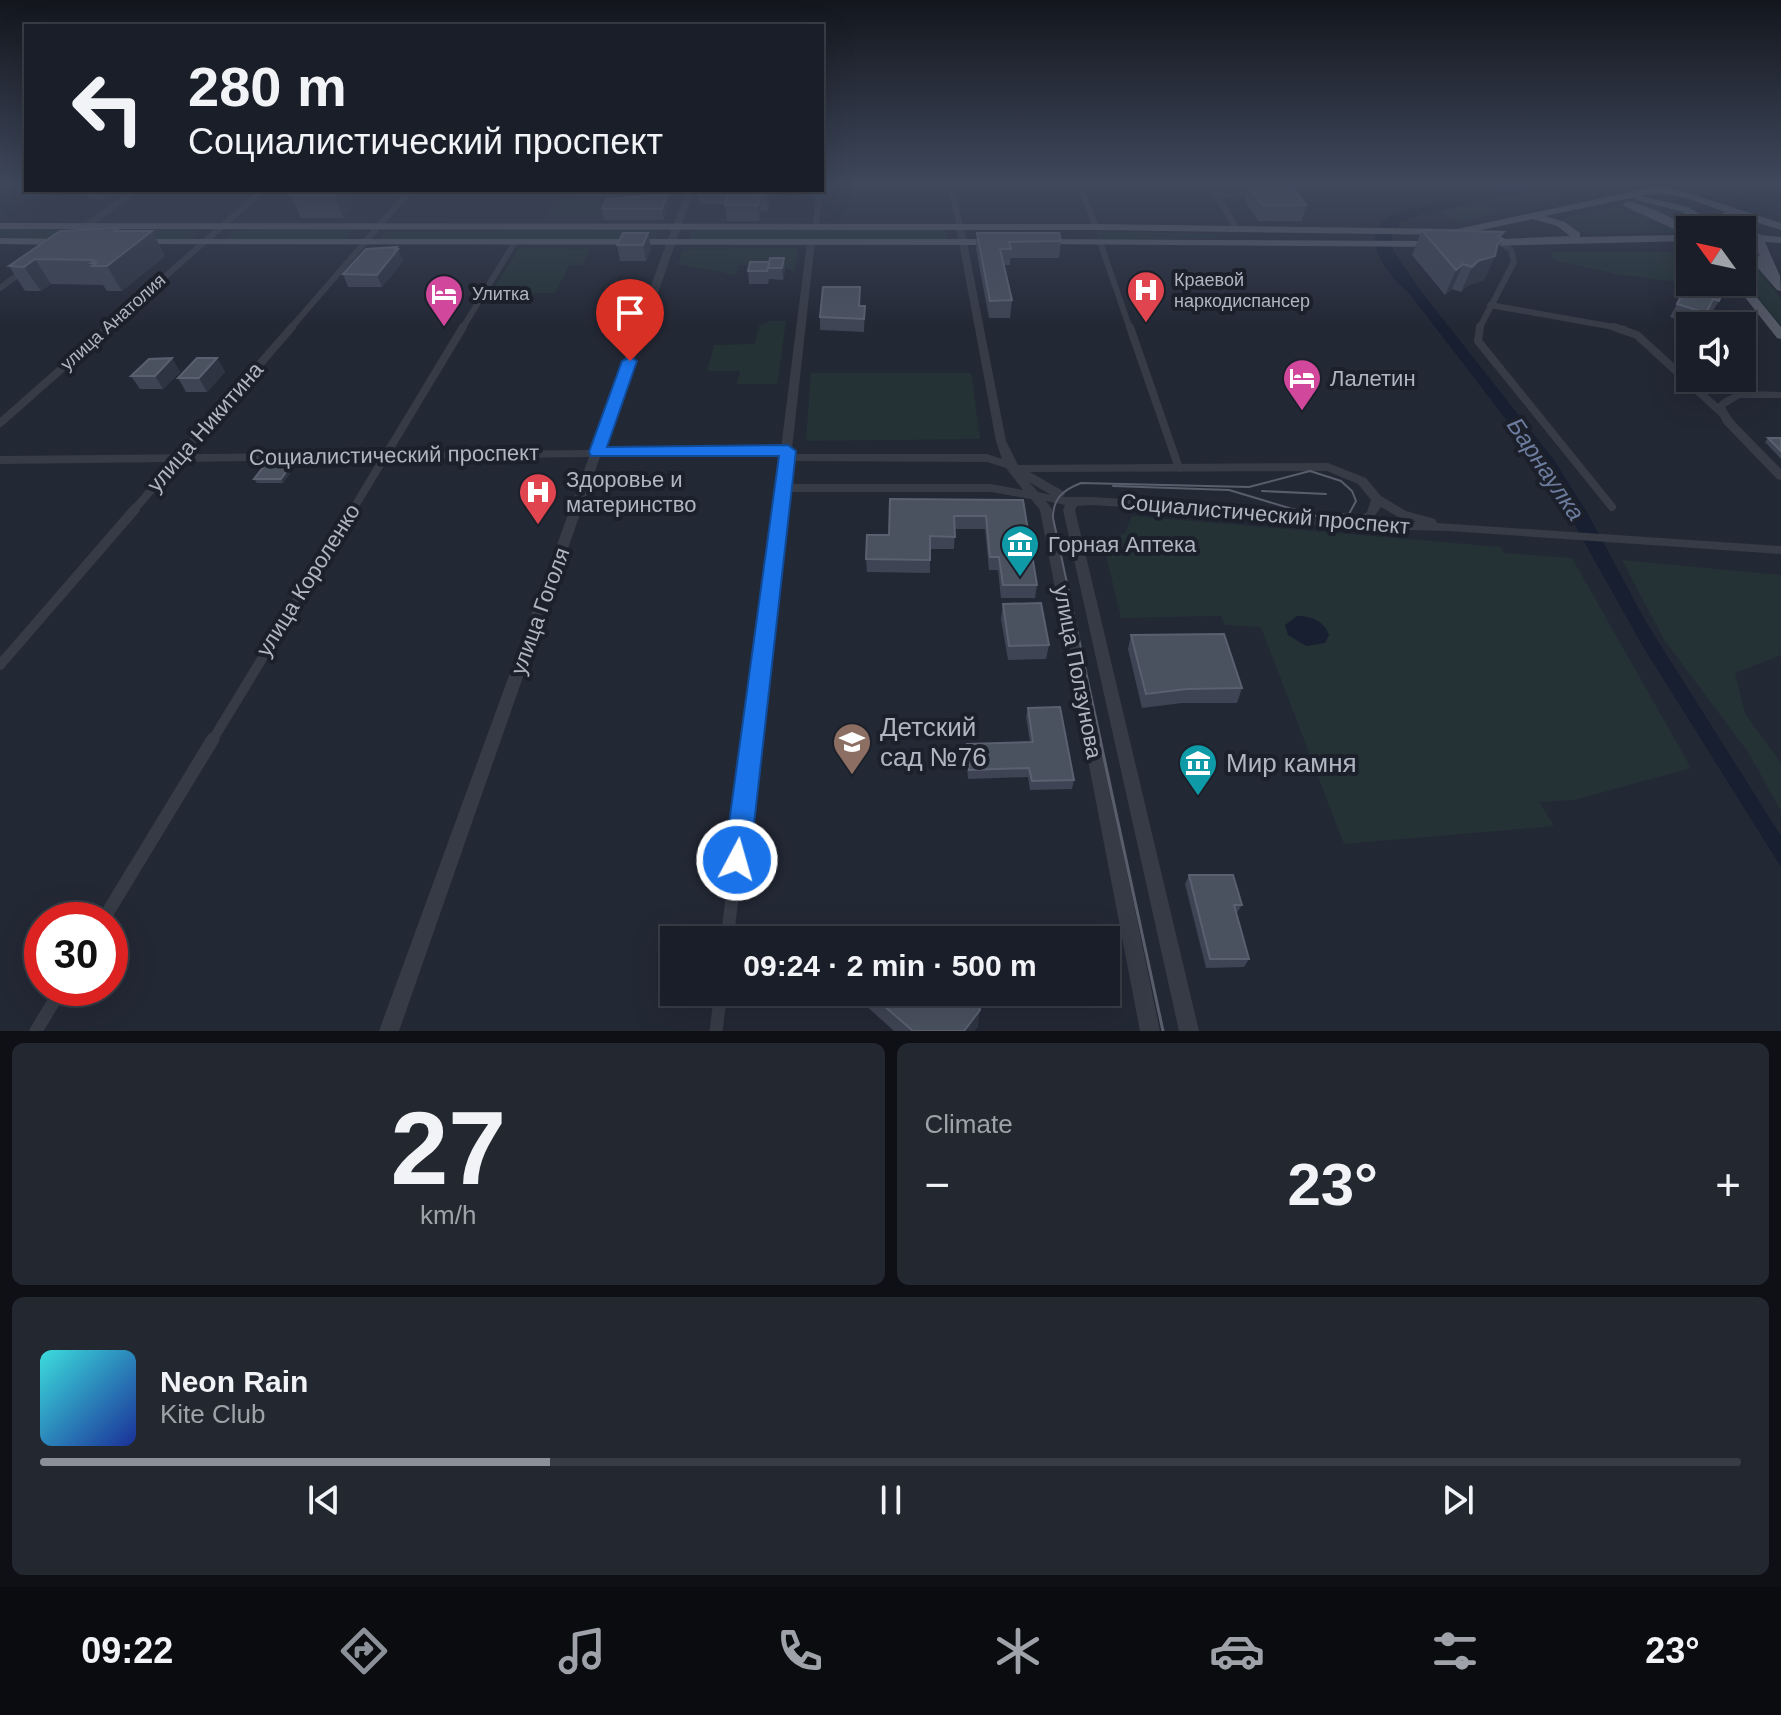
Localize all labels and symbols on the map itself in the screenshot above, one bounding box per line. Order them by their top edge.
north arrow [1676,216,1756,296]
hospital icon: Краевой наркодиспансер [1125,269,1167,324]
street label: улица Анатолия [57,270,169,374]
place label: Краевой наркодиспансер [1174,270,1310,311]
hotel icon: Улитка [423,273,465,328]
pin [596,279,664,361]
place label: Улитка [472,284,530,304]
street label: улица Никитина [142,357,269,497]
hotel icon: Лалетин [1281,357,1323,412]
place label: Лалетин [1330,366,1416,391]
water label: Барнаулка [1502,413,1590,525]
street label: Социалистический проспект [249,440,539,470]
place label: Здоровье и материнство [566,467,696,517]
hospital icon: Здоровье и материнство [517,471,559,526]
street label: Социалистический проспект [1119,489,1411,539]
street label: улица Короленко [251,499,365,661]
museum icon: Горная Аптека [999,523,1041,578]
place label: Горная Аптека [1048,532,1197,557]
street label: улица Гоголя [505,544,575,678]
street label: улица Ползунова [1049,583,1107,761]
place label: Детский сад №76 [880,712,987,772]
school or university icon: Детский сад №76 [831,721,873,776]
museum icon: Мир камня [1177,742,1219,797]
place label: Мир камня [1226,748,1357,778]
position arrow [695,818,779,902]
speed limit sign: 30 [24,902,128,1006]

